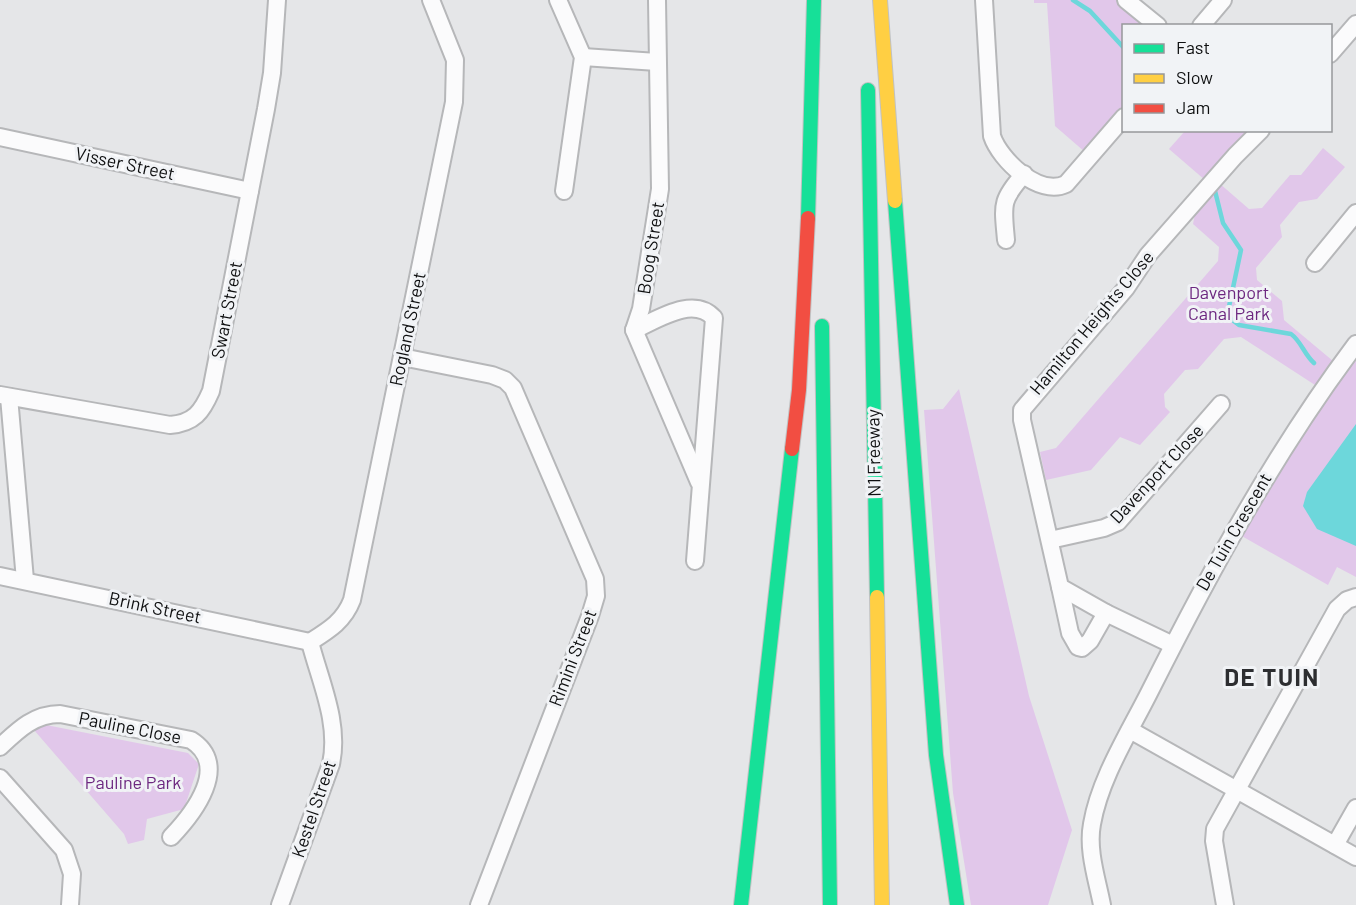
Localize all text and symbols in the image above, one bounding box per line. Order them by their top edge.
legend [1122,24,1332,132]
text: Fast [1176,36,1210,58]
text: Slow [1176,66,1213,88]
text: Jam [1176,96,1210,118]
street label: Visser Street [73,142,177,184]
street label: Boog Street [632,200,668,296]
street label: Hamilton Heights Close [1025,246,1158,399]
street label: Swart Street [206,259,246,360]
street label: Rogland Street [384,270,430,388]
park label: Davenport Canal Park [1188,281,1270,324]
street label: N1 Freeway [861,409,885,497]
street label: Davenport Close [1105,419,1208,527]
street label: De Tuin Crescent [1191,469,1276,594]
street label: Brink Street [107,587,203,628]
street label: Rimini Street [543,606,601,709]
district label: DE TUIN [1224,662,1320,691]
street label: Pauline Close [77,706,183,748]
street label: Kestel Street [286,757,340,860]
park label: Pauline Park [85,771,181,793]

